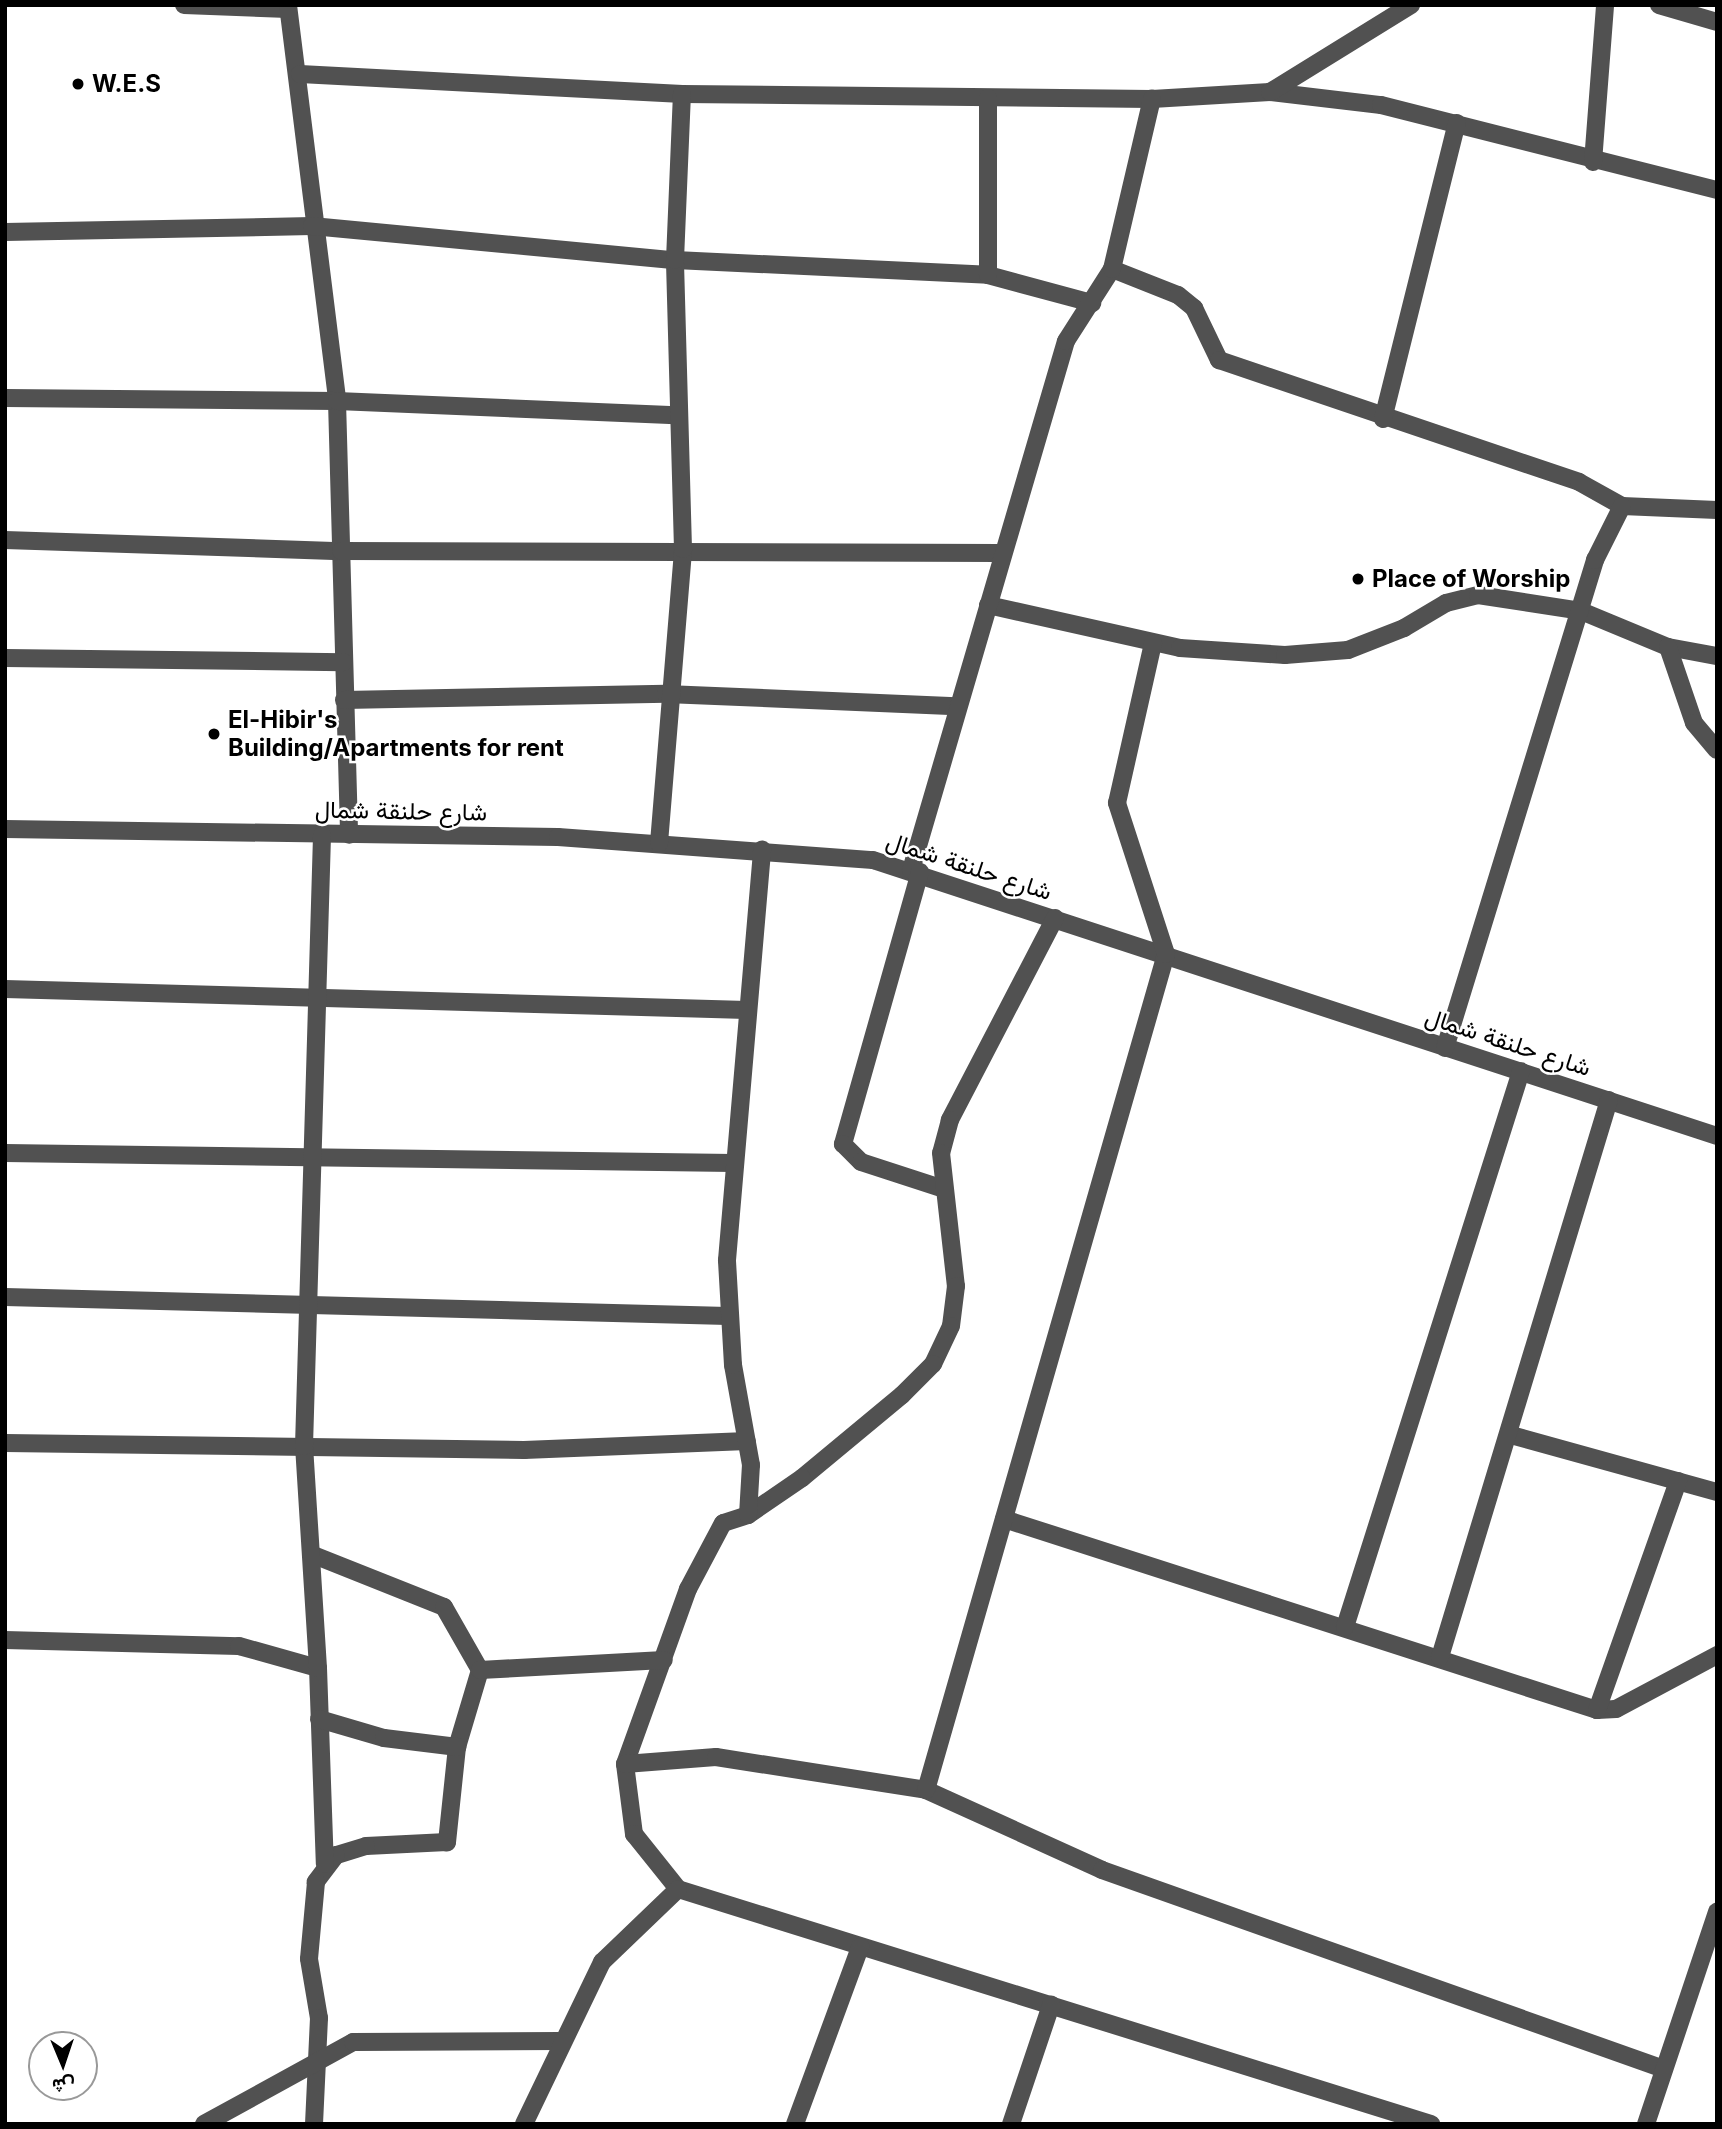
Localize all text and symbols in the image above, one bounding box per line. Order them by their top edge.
place label: W.E.S [92,70,161,98]
marker: W.E.S [70,76,86,92]
place label: Place of Worship [1372,565,1570,593]
marker: Place of Worship [1350,571,1366,587]
place label: El-Hibir's Building/Apartments for rent [228,706,564,762]
marker: El-Hibir's Building/Apartments for rent [206,726,222,742]
street label: شارع حلنقة شمال [315,795,487,827]
street label: شارع حلنقة شمال [883,826,1055,906]
street label: شارع حلنقة شمال [1422,1002,1594,1082]
north arrow [28,2031,98,2101]
text: ش [52,2074,75,2097]

